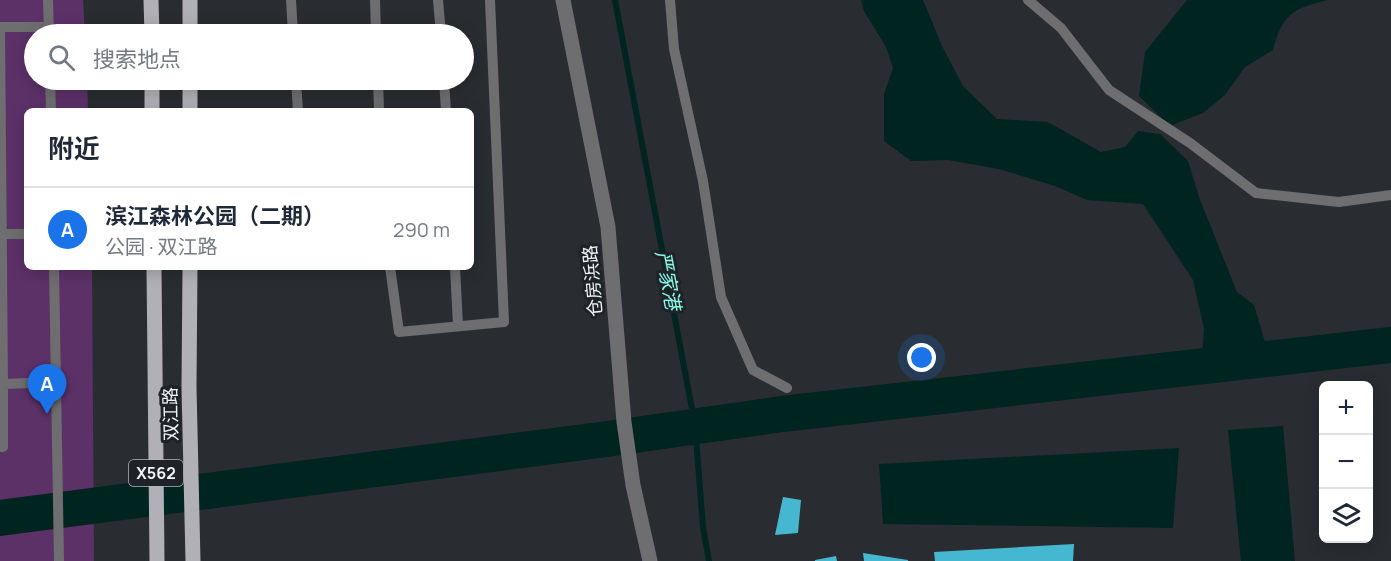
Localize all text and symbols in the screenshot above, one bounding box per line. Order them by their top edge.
search box [24,24,474,90]
icon: search [45,41,78,74]
text: 搜索地点 [93,44,181,74]
text: 附近 [48,130,100,166]
text: 滨江森林公园（二期） [105,201,325,231]
text: A [61,216,74,243]
text: 290 m [393,216,450,243]
text: 公园 · 双江路 [105,233,218,260]
street label: 仓房浜路 [577,244,607,318]
water label: 严家港 [650,248,688,315]
your location [907,343,936,372]
pin: A [28,364,66,414]
map controls [1319,381,1373,543]
button: + [1319,381,1373,435]
street label: 双江路 [158,387,182,441]
button: − [1319,435,1373,489]
road number: X562 [129,460,183,486]
button: layers [1319,489,1373,543]

